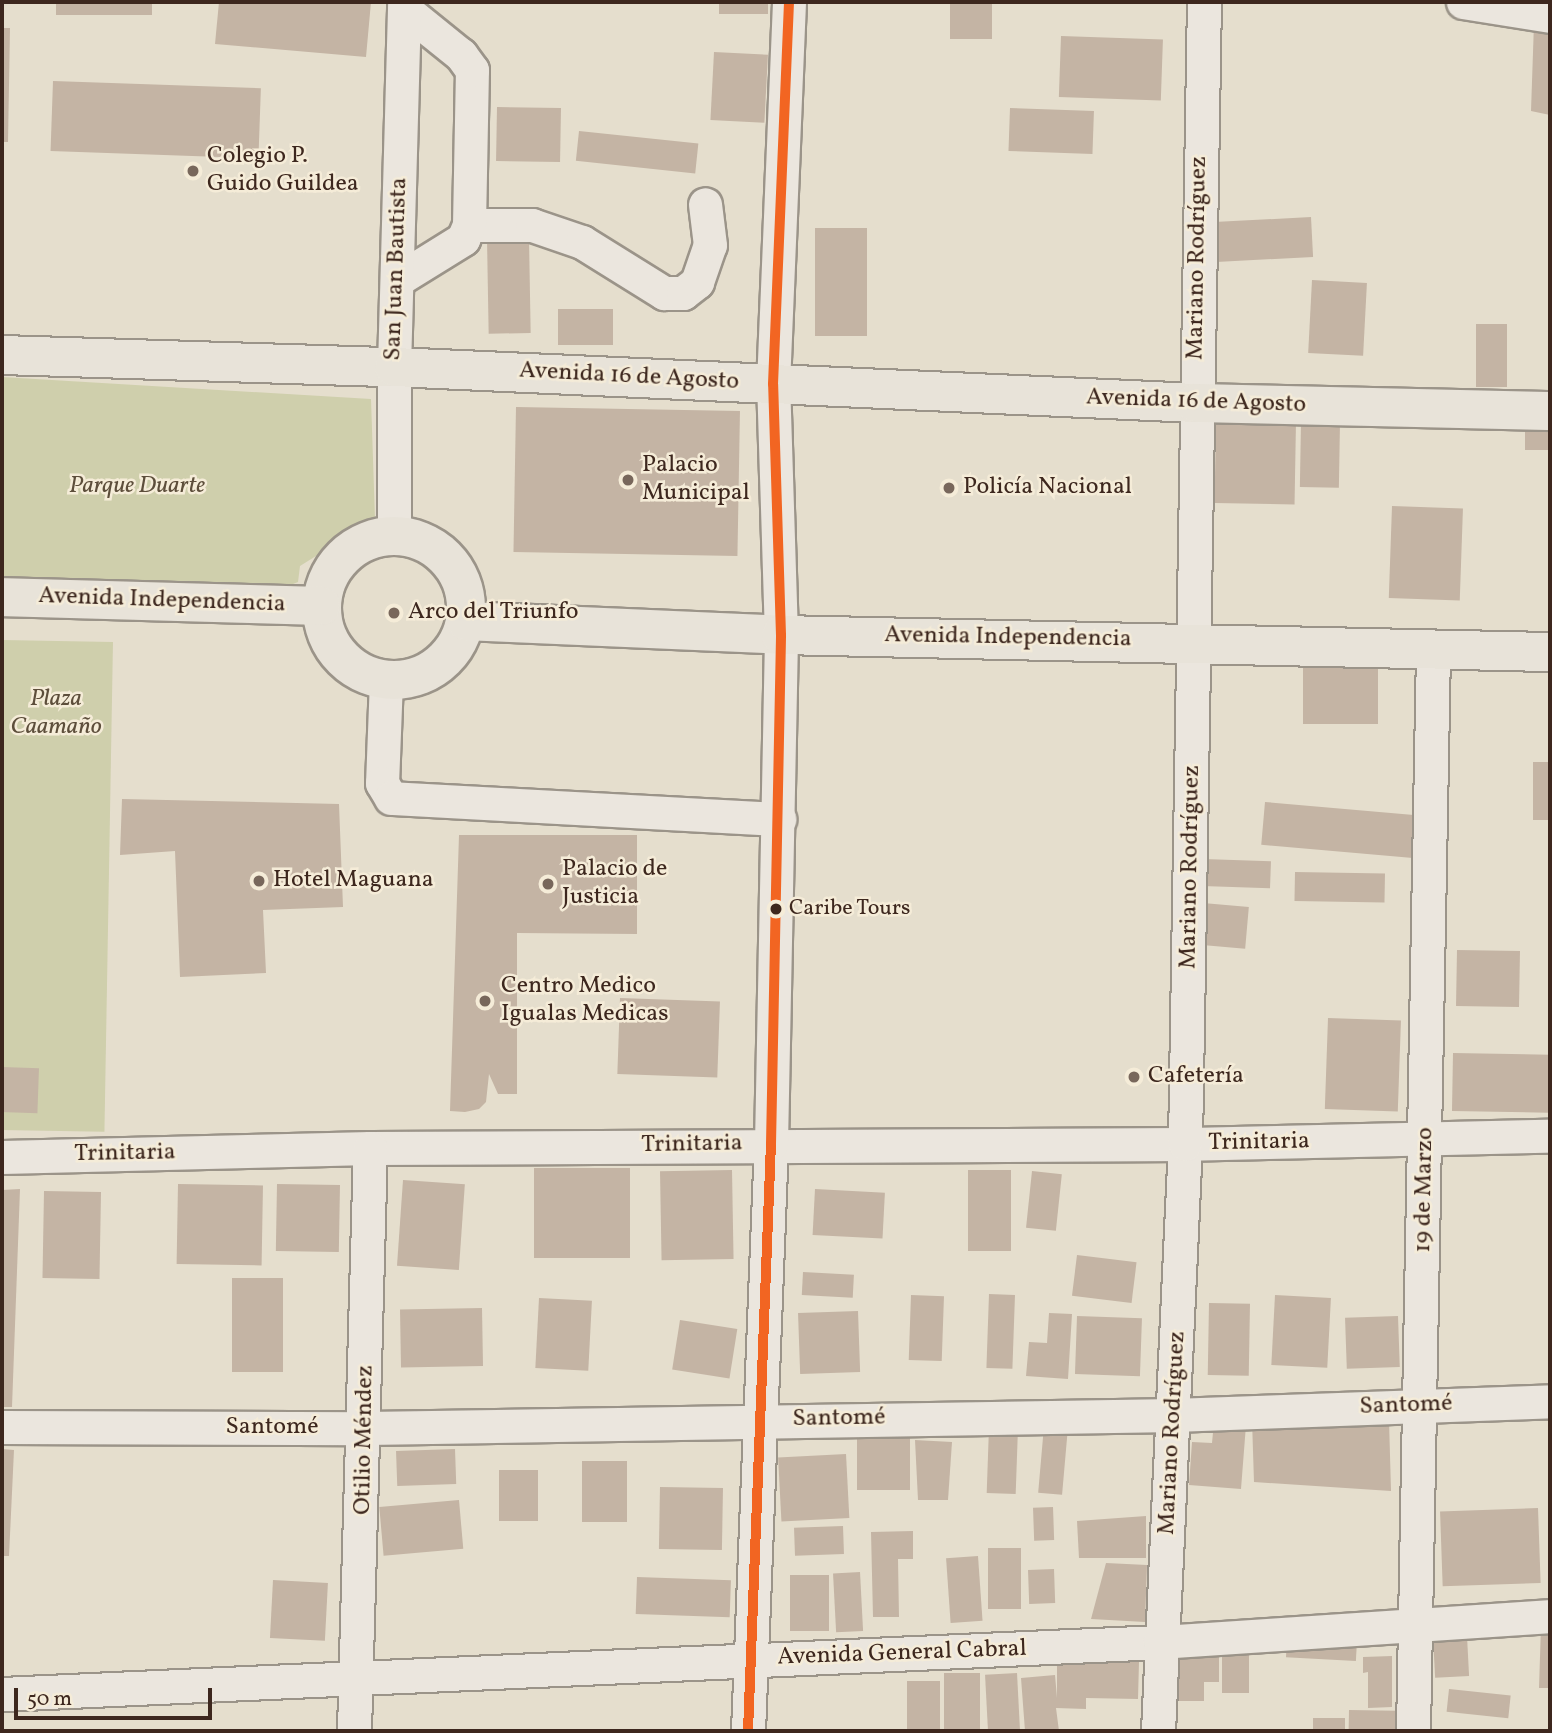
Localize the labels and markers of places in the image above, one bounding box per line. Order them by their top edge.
place label: Colegio P. Guido Guildea [207,143,359,199]
marker: Colegio P. Guido Guildea [185,163,201,179]
place label: Palacio Municipal [642,452,750,508]
marker: Palacio Municipal [620,472,636,488]
place label: Policía Nacional [963,474,1132,502]
marker: Policía Nacional [941,480,957,496]
place label: Arco del Triunfo [408,599,579,627]
marker: Arco del Triunfo [386,605,402,621]
place label: Palacio de Justicia [562,856,667,912]
place label: Hotel Maguana [273,867,434,895]
marker: Hotel Maguana [251,873,267,889]
marker: Palacio de Justicia [540,876,556,892]
place label: Caribe Tours [789,896,911,922]
marker: Caribe Tours [769,902,783,916]
place label: Centro Medico Igualas Medicas [501,973,668,1029]
marker: Centro Medico Igualas Medicas [475,991,495,1011]
place label: Cafetería [1148,1063,1244,1091]
marker: Cafetería [1126,1069,1142,1085]

